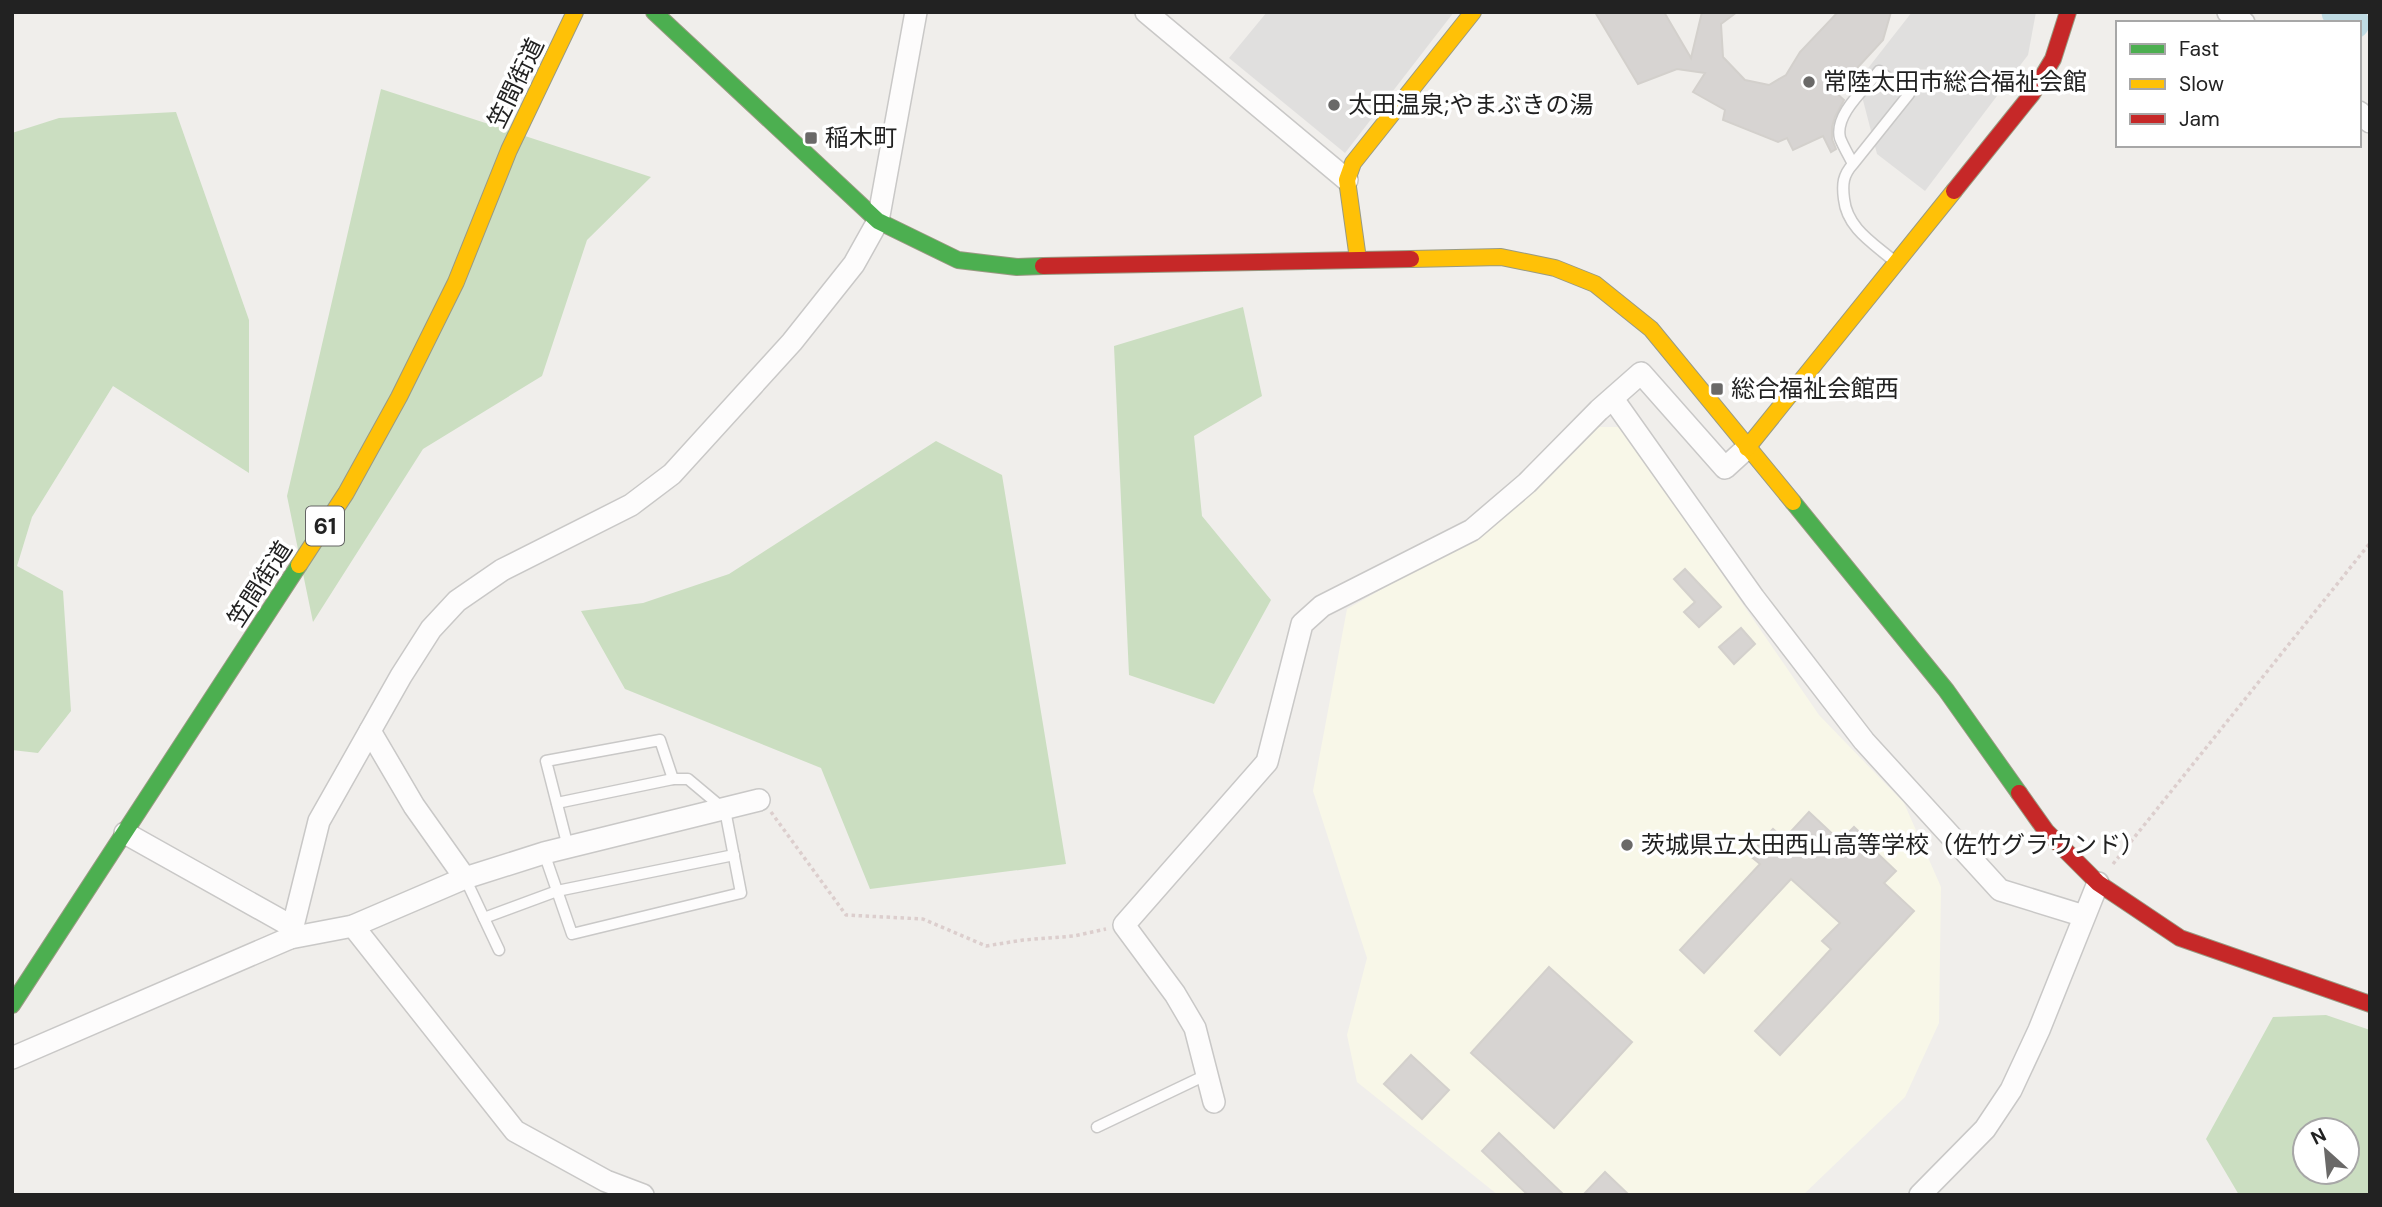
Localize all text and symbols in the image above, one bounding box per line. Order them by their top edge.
legend [2116,21,2361,147]
street label: 笠間街道 [481,33,551,133]
text: Fast [2179,35,2219,63]
place label: 常陸太田市総合福祉会館 [1823,66,2087,97]
text: Slow [2179,70,2224,98]
marker: 常陸太田市総合福祉会館 [1801,74,1817,90]
place label: 太田温泉;やまぶきの湯 [1348,89,1593,120]
marker: 太田温泉;やまぶきの湯 [1326,97,1342,113]
text: Jam [2179,105,2220,133]
place label: 稲木町 [825,122,897,153]
marker: 稲木町 [803,130,819,146]
place label: 総合福祉会館西 [1731,373,1899,404]
marker: 総合福祉会館西 [1709,381,1725,397]
road number: 61 [306,506,344,546]
street label: 笠間街道 [220,535,299,632]
place label: 茨城県立太田西山高等学校（佐竹グラウンド） [1641,829,2145,860]
marker: 茨城県立太田西山高等学校（佐竹グラウンド） [1619,837,1635,853]
north arrow [2291,1116,2361,1186]
text: N [2307,1122,2330,1151]

